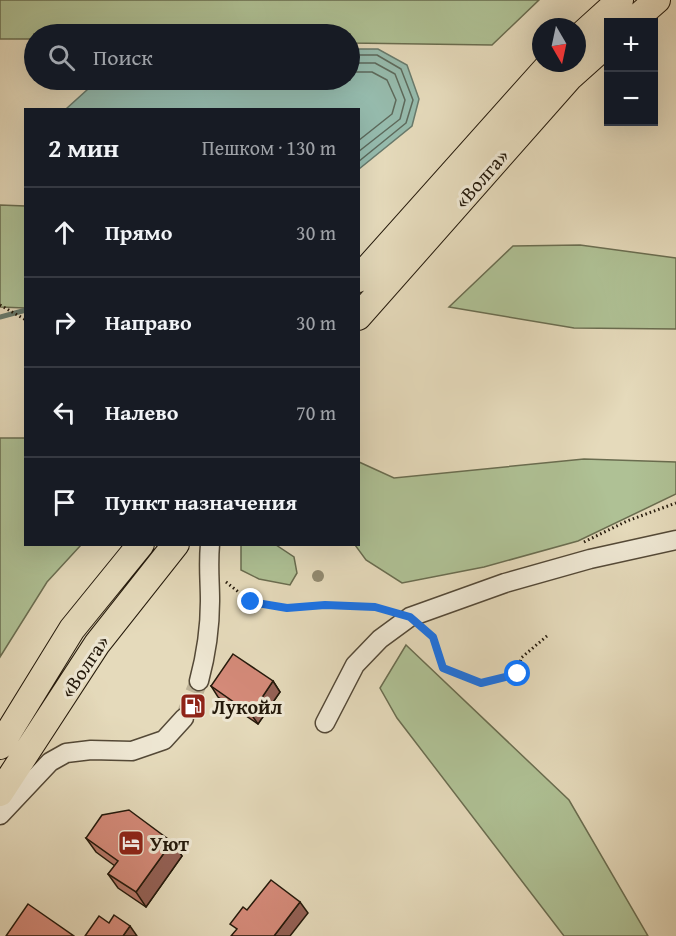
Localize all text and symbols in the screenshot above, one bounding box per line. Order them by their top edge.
north arrow [532,18,586,72]
map controls [604,18,658,126]
button: + [604,18,658,72]
search box [24,24,360,90]
icon: search [45,41,78,74]
text: Поиск [93,41,153,73]
button: − [604,72,658,126]
text: 2 мин [48,128,119,167]
text: Пешком · 130 m [202,133,336,162]
street label: «Волга» [447,142,515,214]
icon: ahead [48,216,81,249]
text: Прямо [105,216,172,248]
text: 30 m [296,218,336,247]
icon: right [48,306,81,339]
text: Направо [105,306,192,338]
text: 30 m [296,308,336,337]
icon: left [48,396,81,429]
text: Налево [105,396,178,428]
text: 70 m [296,398,336,427]
icon: arrive [48,486,81,519]
text: Пункт назначения [105,486,297,518]
route end [237,588,263,614]
street label: «Волга» [52,629,116,703]
route start [504,660,530,686]
fuel station icon: Лукойл [178,691,208,721]
place label: Лукойл [212,692,283,721]
hotel icon: Уют [116,828,146,858]
place label: Уют [150,829,189,858]

